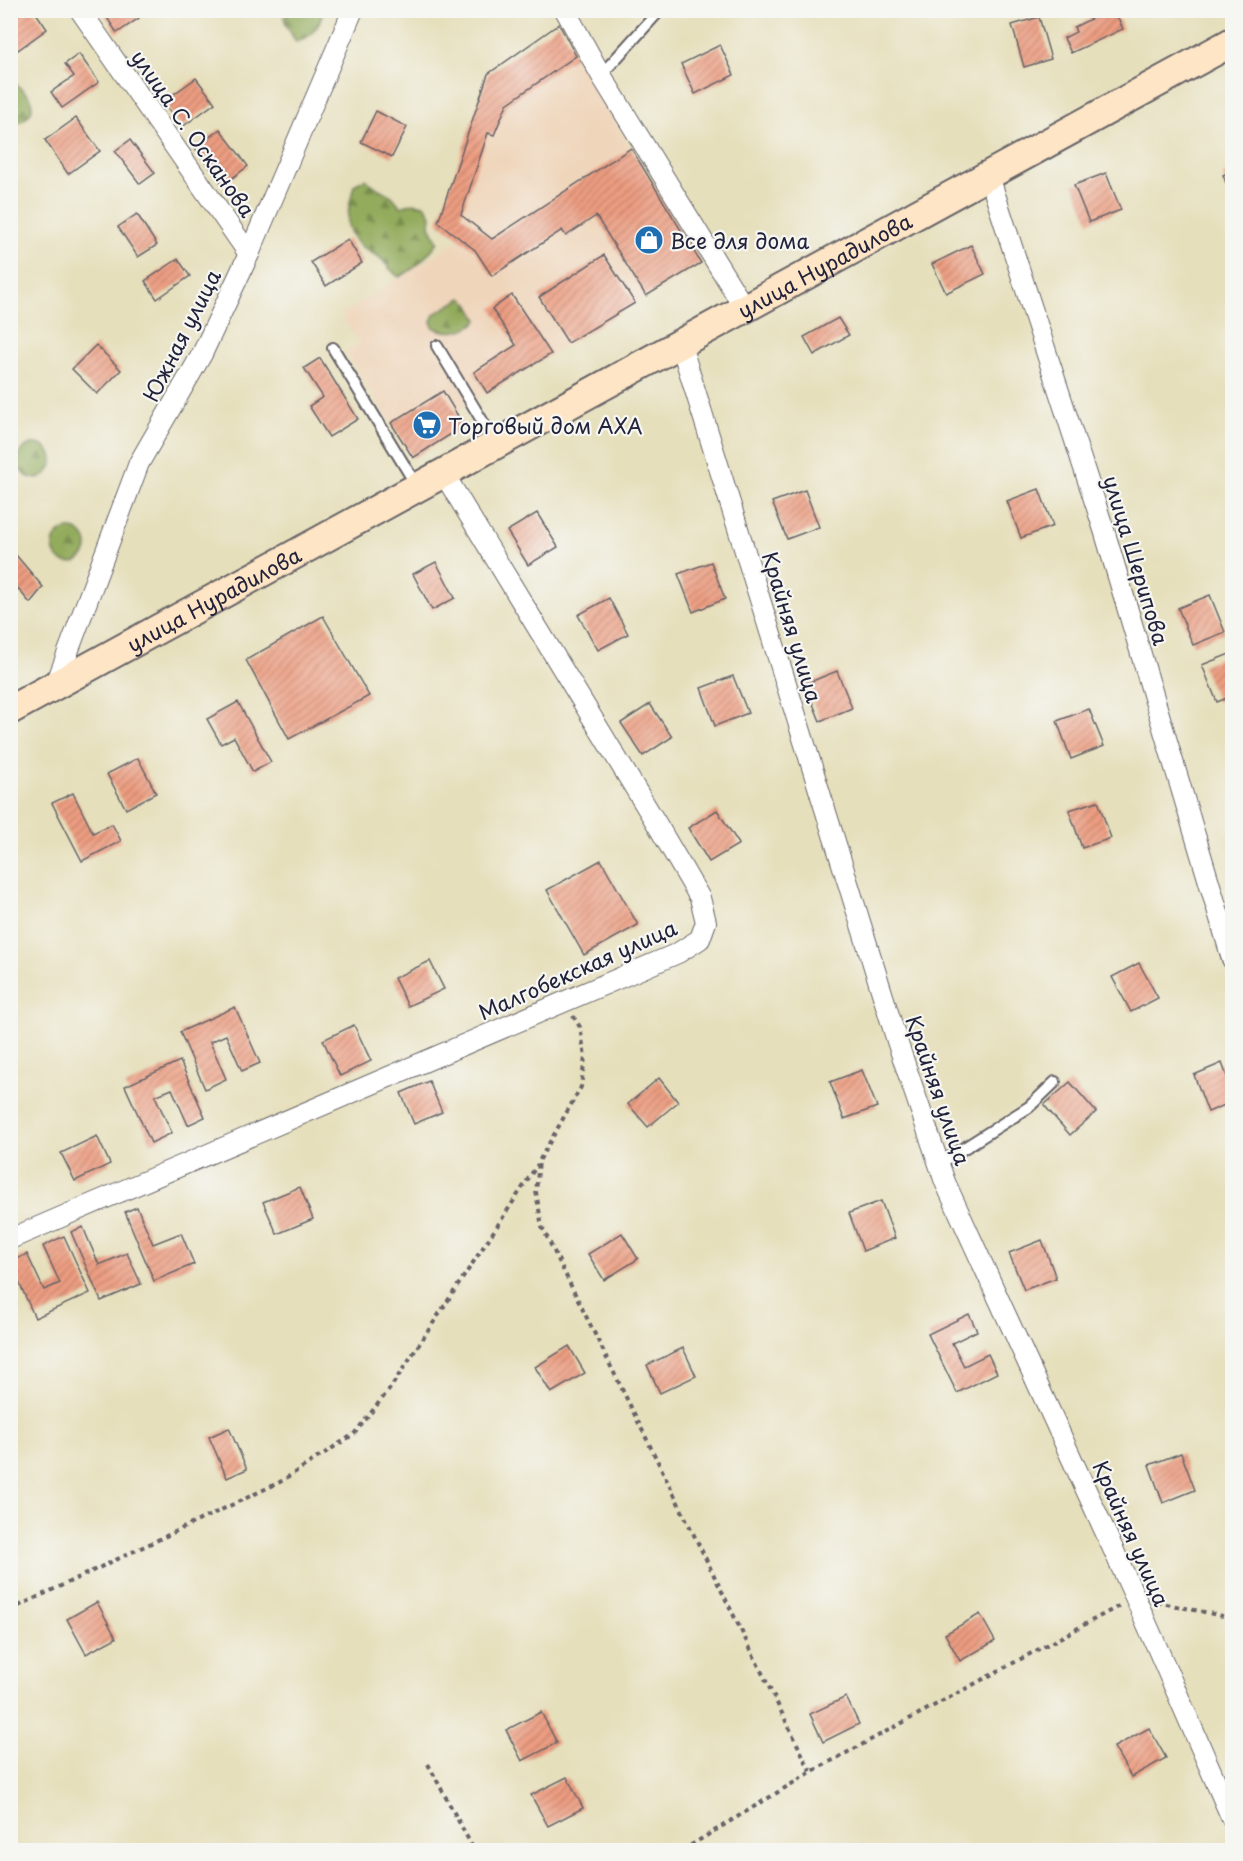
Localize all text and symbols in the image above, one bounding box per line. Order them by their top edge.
street label: улица С. Осканова [124,43,264,223]
street label: улица Нурадилова [731,204,917,326]
shop icon: Все для дома [633,224,665,256]
place label: Все для дома [670,224,809,256]
street label: Южная улица [134,263,228,407]
supermarket icon: Торговый дом АХА [411,409,443,441]
place label: Торговый дом АХА [448,409,643,441]
street label: улица Шерипова [1096,471,1178,649]
street label: улица Нурадилова [121,538,307,659]
street label: Крайняя улица [755,548,831,707]
street label: Малгобекская улица [472,910,682,1027]
street label: Крайняя улица [898,1011,980,1170]
street label: Крайняя улица [1086,1455,1179,1612]

